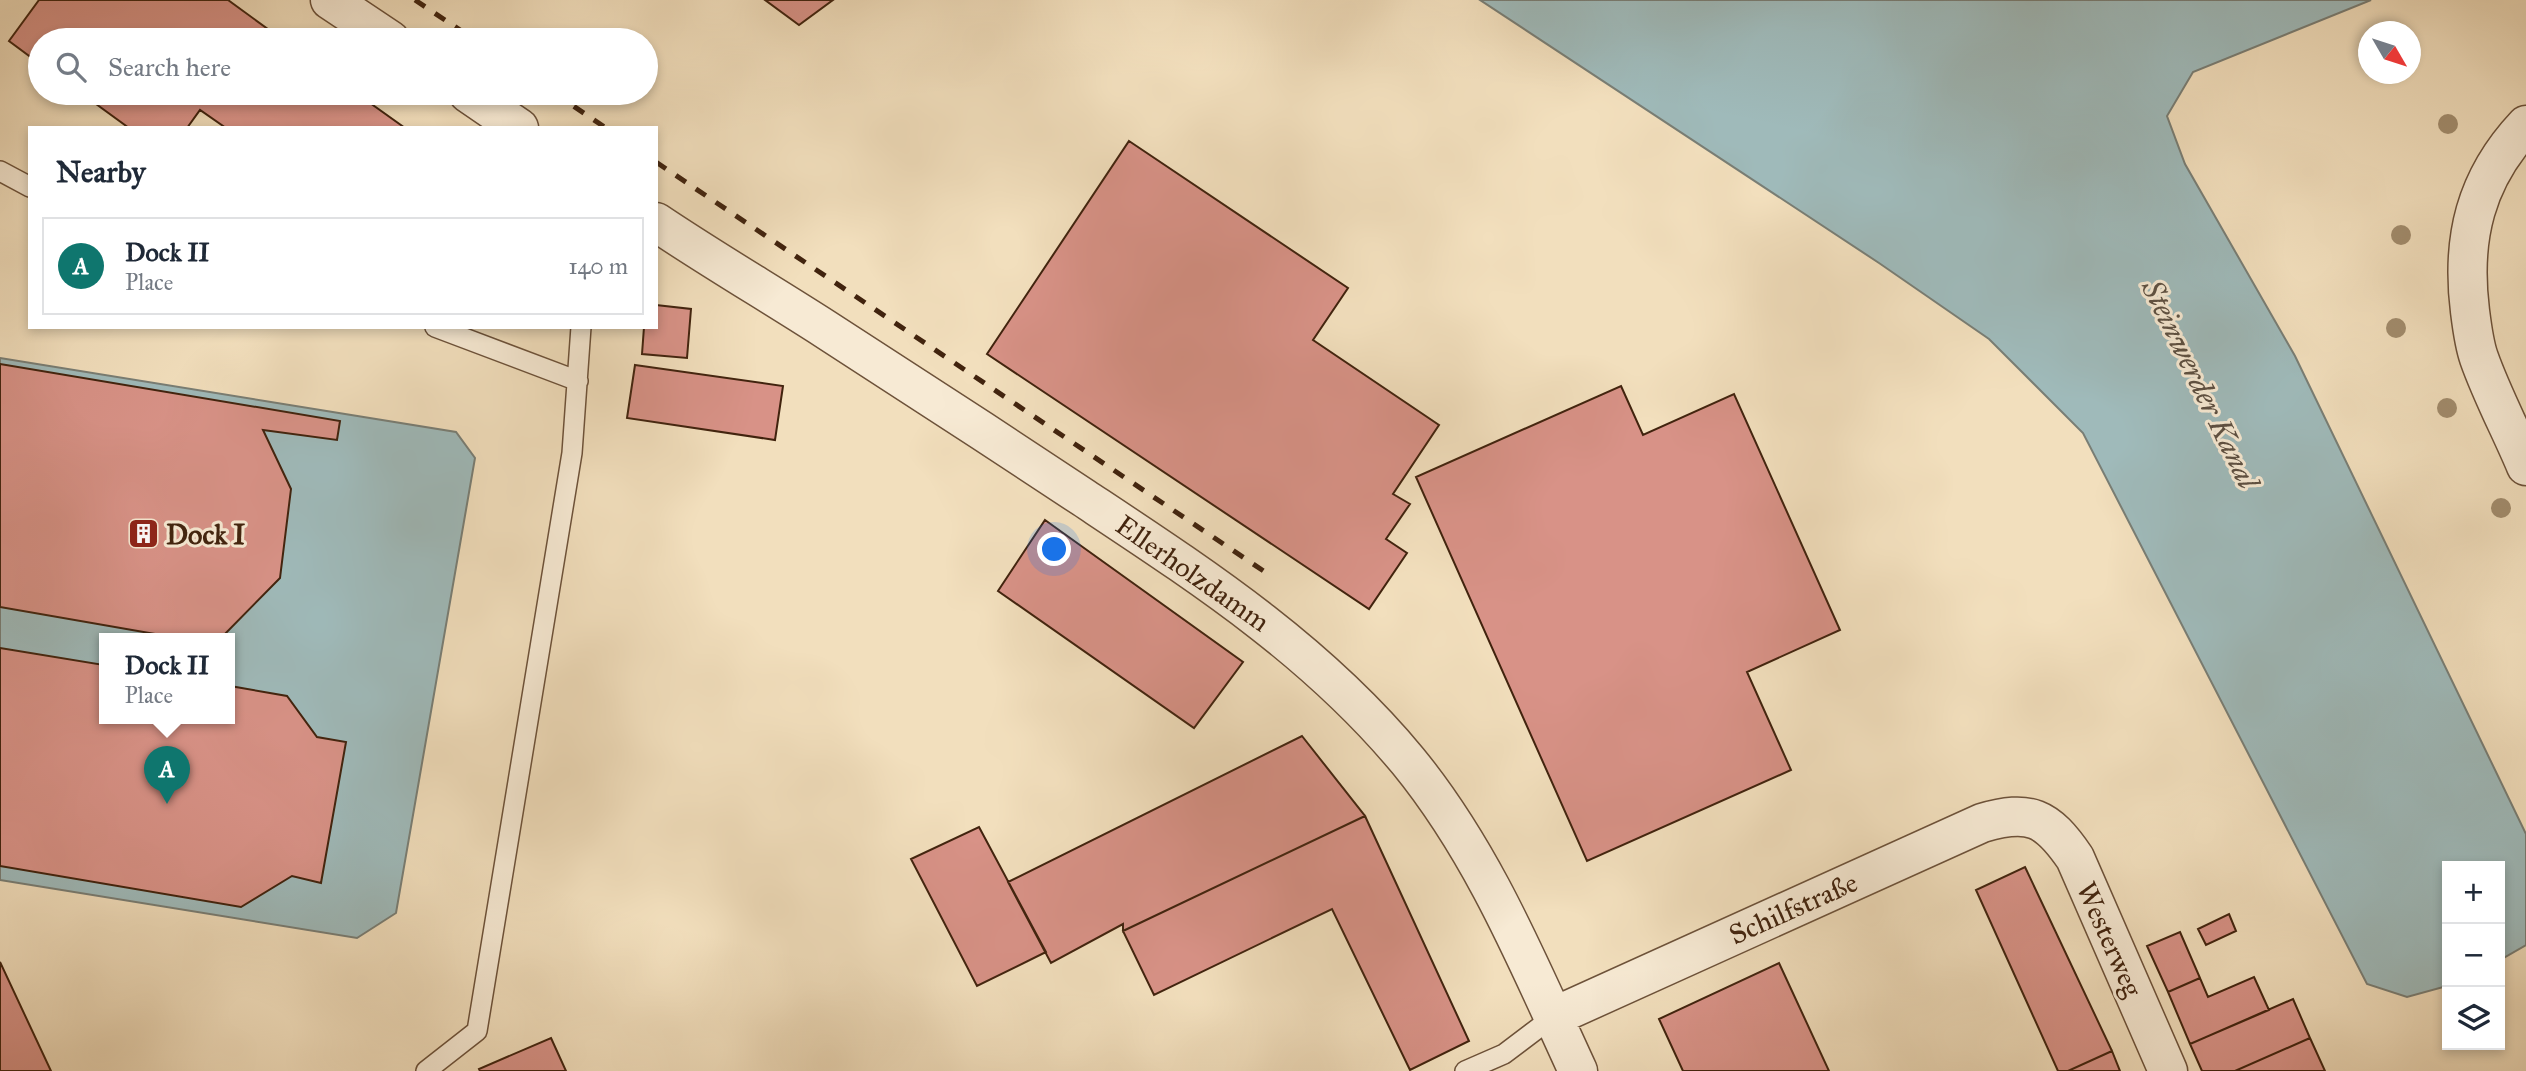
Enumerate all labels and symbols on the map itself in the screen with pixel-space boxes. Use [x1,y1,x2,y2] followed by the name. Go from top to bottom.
[2358,21,2421,84] north arrow
[2133,273,2267,497] water label: Steinwerder Kanal
[1109,507,1277,639] street label: Ellerholzdamm
[126,517,160,551] building icon: Dock I
[166,517,245,552] place label: Dock I
[1037,532,1071,566] your location
[144,746,190,804] pin: A
[1724,865,1863,952] street label: Schilfstraße
[2069,876,2151,1003] street label: Westerweg

